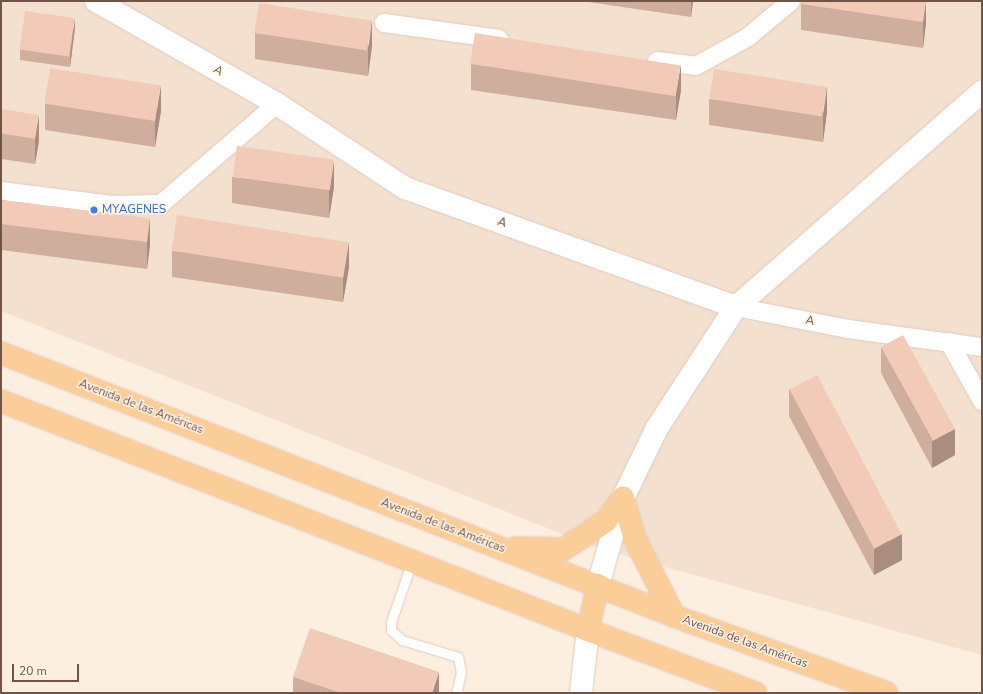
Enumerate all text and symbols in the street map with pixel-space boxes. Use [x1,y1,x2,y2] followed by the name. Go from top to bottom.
[211,63,225,79] street label: A
[102,203,166,217] place label: MYAGENES
[89,205,99,215] marker: MYAGENES
[495,215,509,231] street label: A
[804,313,816,329] street label: A
[77,377,205,437] street label: Avenida de las Américas
[379,496,507,556] street label: Avenida de las Américas
[680,613,810,671] street label: Avenida de las Américas
[14,656,81,682] scale bar
[19,663,47,679] text: 20 m

